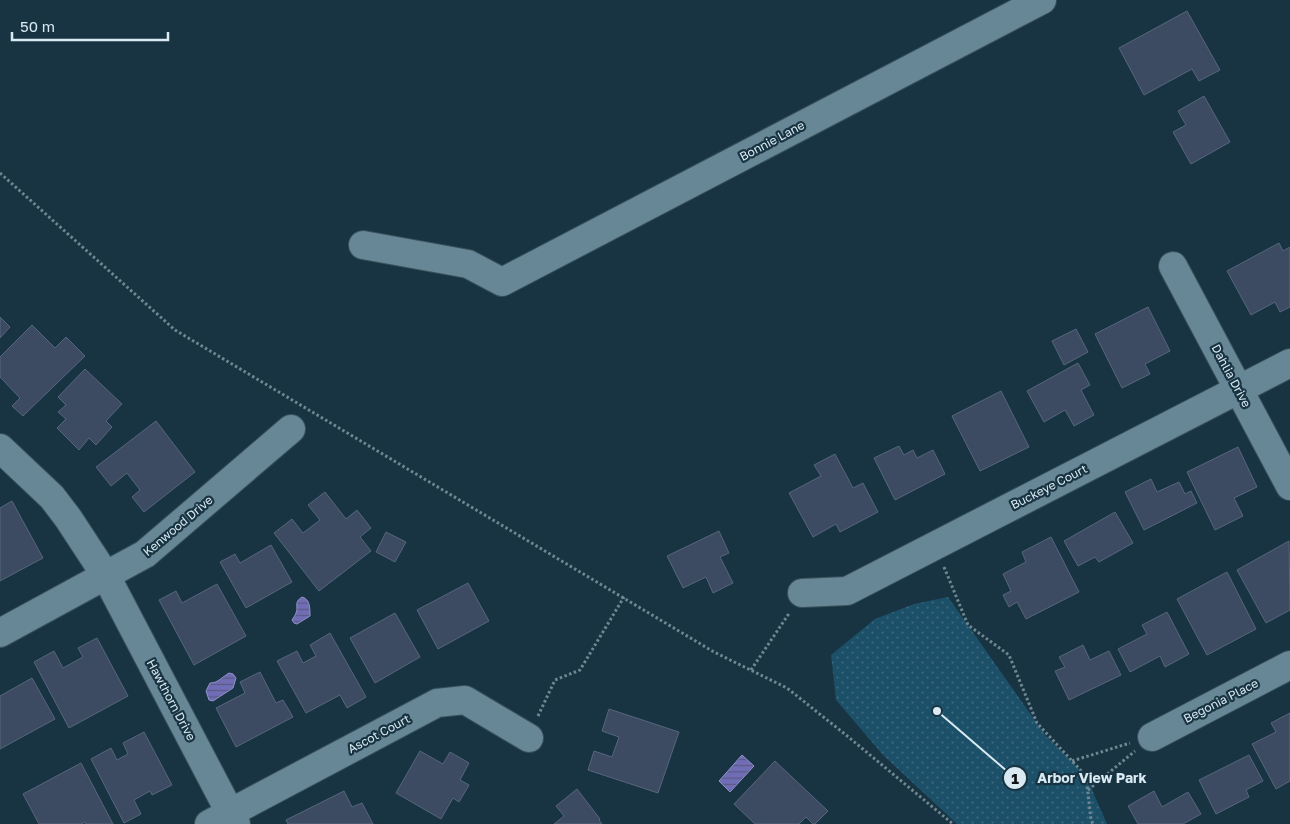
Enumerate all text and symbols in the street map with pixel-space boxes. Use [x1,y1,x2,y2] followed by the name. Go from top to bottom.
[12,10,169,42] scale bar
[20,17,55,35] text: 50 m
[737,117,807,164] street label: Bonnie Lane
[1209,342,1254,410] street label: Dahlia Drive
[1008,461,1090,512] street label: Buckeye Court
[140,492,216,559] street label: Kenwood Drive
[144,657,199,743] street label: Hawthorn Drive
[1181,675,1261,726] street label: Begonia Place
[345,711,413,756] street label: Ascot Court
[1003,764,1157,793] callout: Arbor View Park
[1011,769,1019,787] text: 1
[1037,769,1147,786] text: Arbor View Park

